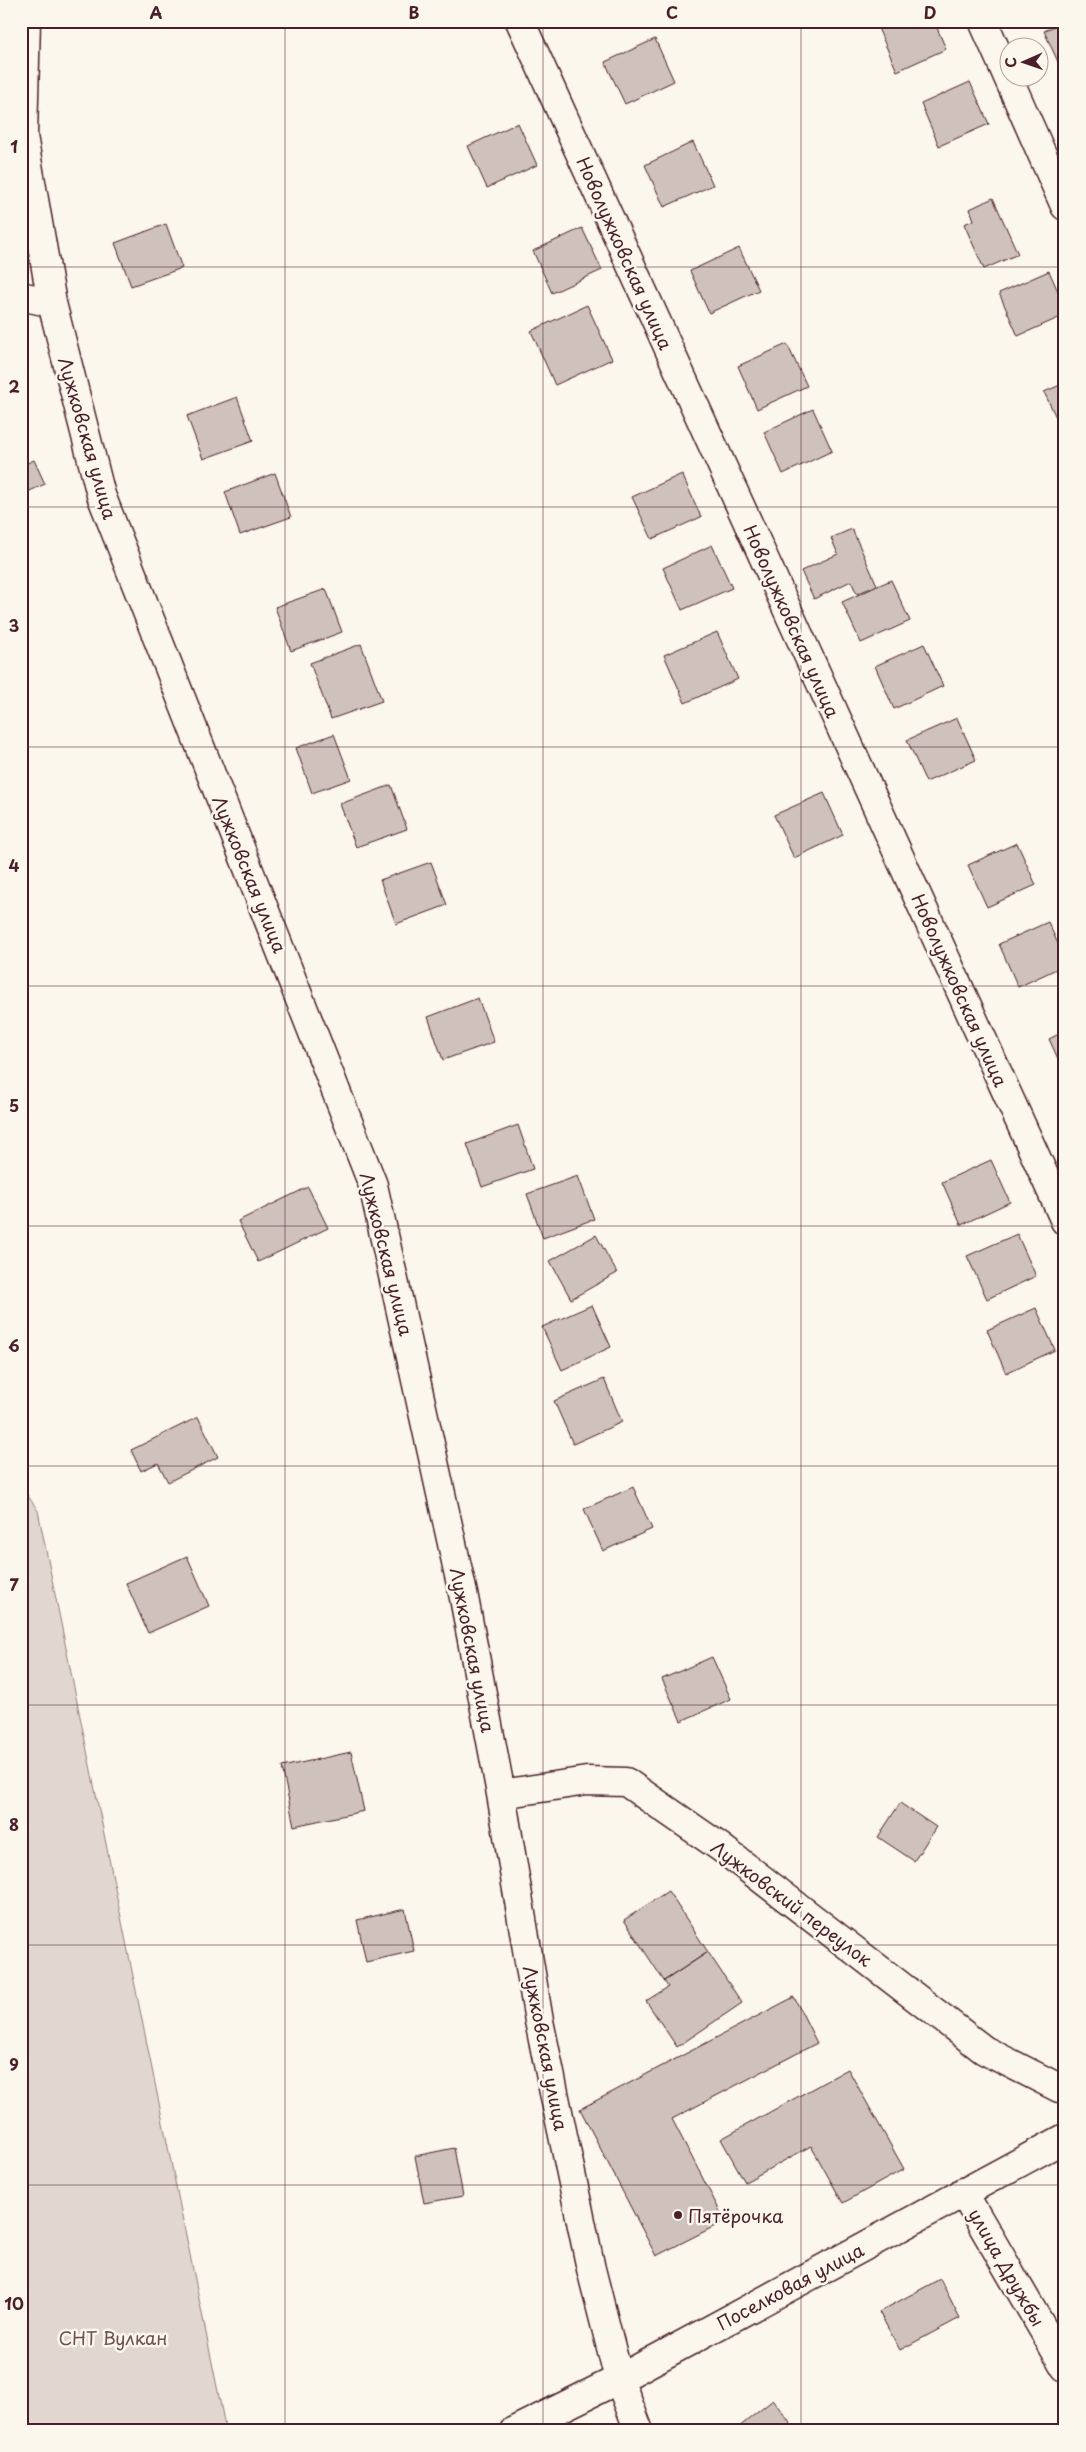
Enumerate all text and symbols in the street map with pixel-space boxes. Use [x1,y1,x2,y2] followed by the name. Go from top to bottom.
[150,0,163,24] text: A
[409,0,420,24] text: B
[666,0,678,24] text: C
[924,0,936,24] text: D
[998,38,1048,88] north arrow
[1000,57,1021,68] text: С
[10,134,18,158] text: 1
[570,152,680,354] street label: Новолужковская улица
[52,354,124,523] street label: Лужковская улица
[8,374,20,398] text: 2
[737,520,847,722] street label: Новолужковская улица
[9,613,19,637] text: 3
[206,791,294,957] street label: Лужковская улица
[9,853,20,877] text: 4
[905,889,1015,1091] street label: Новолужковская улица
[9,1093,19,1117] text: 5
[354,1169,421,1339] street label: Лужковская улица
[8,1333,20,1357] text: 6
[444,1565,502,1735] street label: Лужковская улица
[9,1572,19,1596] text: 7
[9,1812,19,1836] text: 8
[706,1833,878,1973] street label: Лужковский переулок
[517,1963,575,2133] street label: Лужковская улица
[9,2052,19,2076] text: 9
[688,2202,784,2229] place label: Пятёрочка
[962,2203,1052,2331] street label: улица Дружбы
[672,2209,684,2221] marker: Пятёрочка
[712,2235,869,2336] street label: Поселковая улица
[4,2291,24,2315] text: 10
[59,2324,167,2351] park label: СНТ Вулкан

